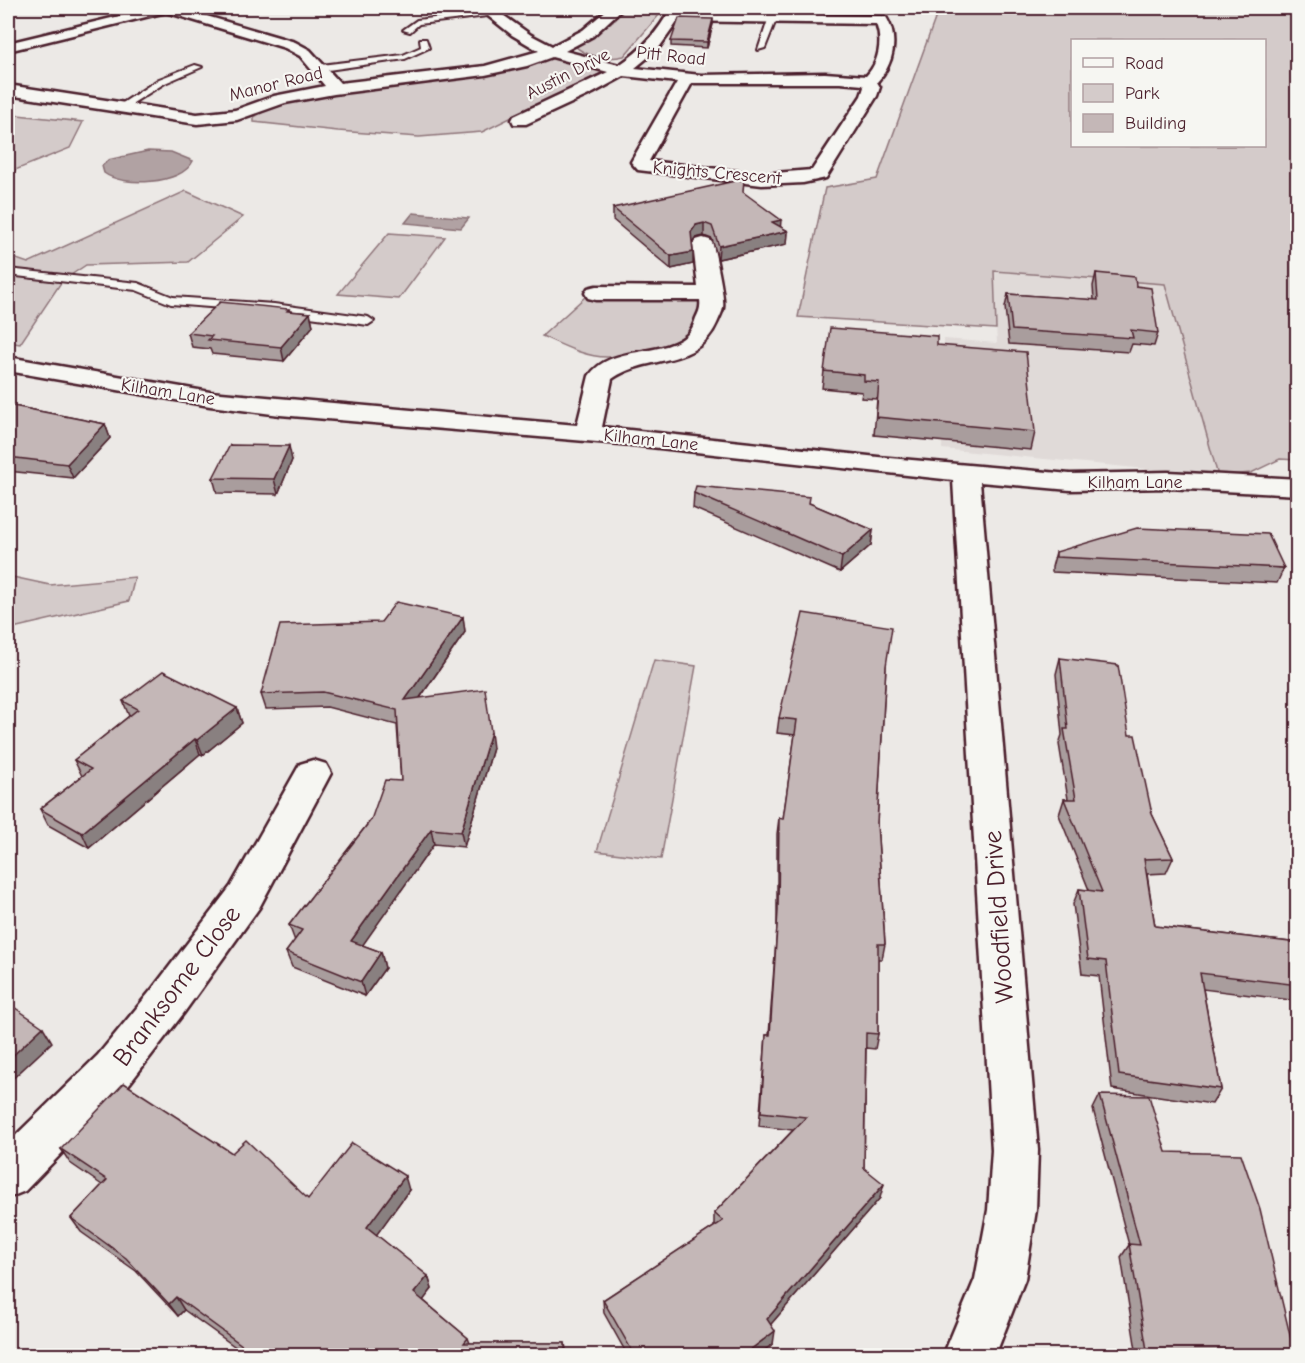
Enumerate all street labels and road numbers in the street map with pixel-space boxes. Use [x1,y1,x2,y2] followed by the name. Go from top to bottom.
[635,42,707,70] street label: Pitt Road
[523,44,613,104] street label: Austin Drive
[227,62,325,106] street label: Manor Road
[652,157,783,189] street label: Knights Crescent
[119,374,217,410] street label: Kilham Lane
[603,425,699,455] street label: Kilham Lane
[1088,472,1182,493] street label: Kilham Lane
[978,830,1020,1004] street label: Woodfield Drive
[107,900,247,1072] street label: Branksome Close

